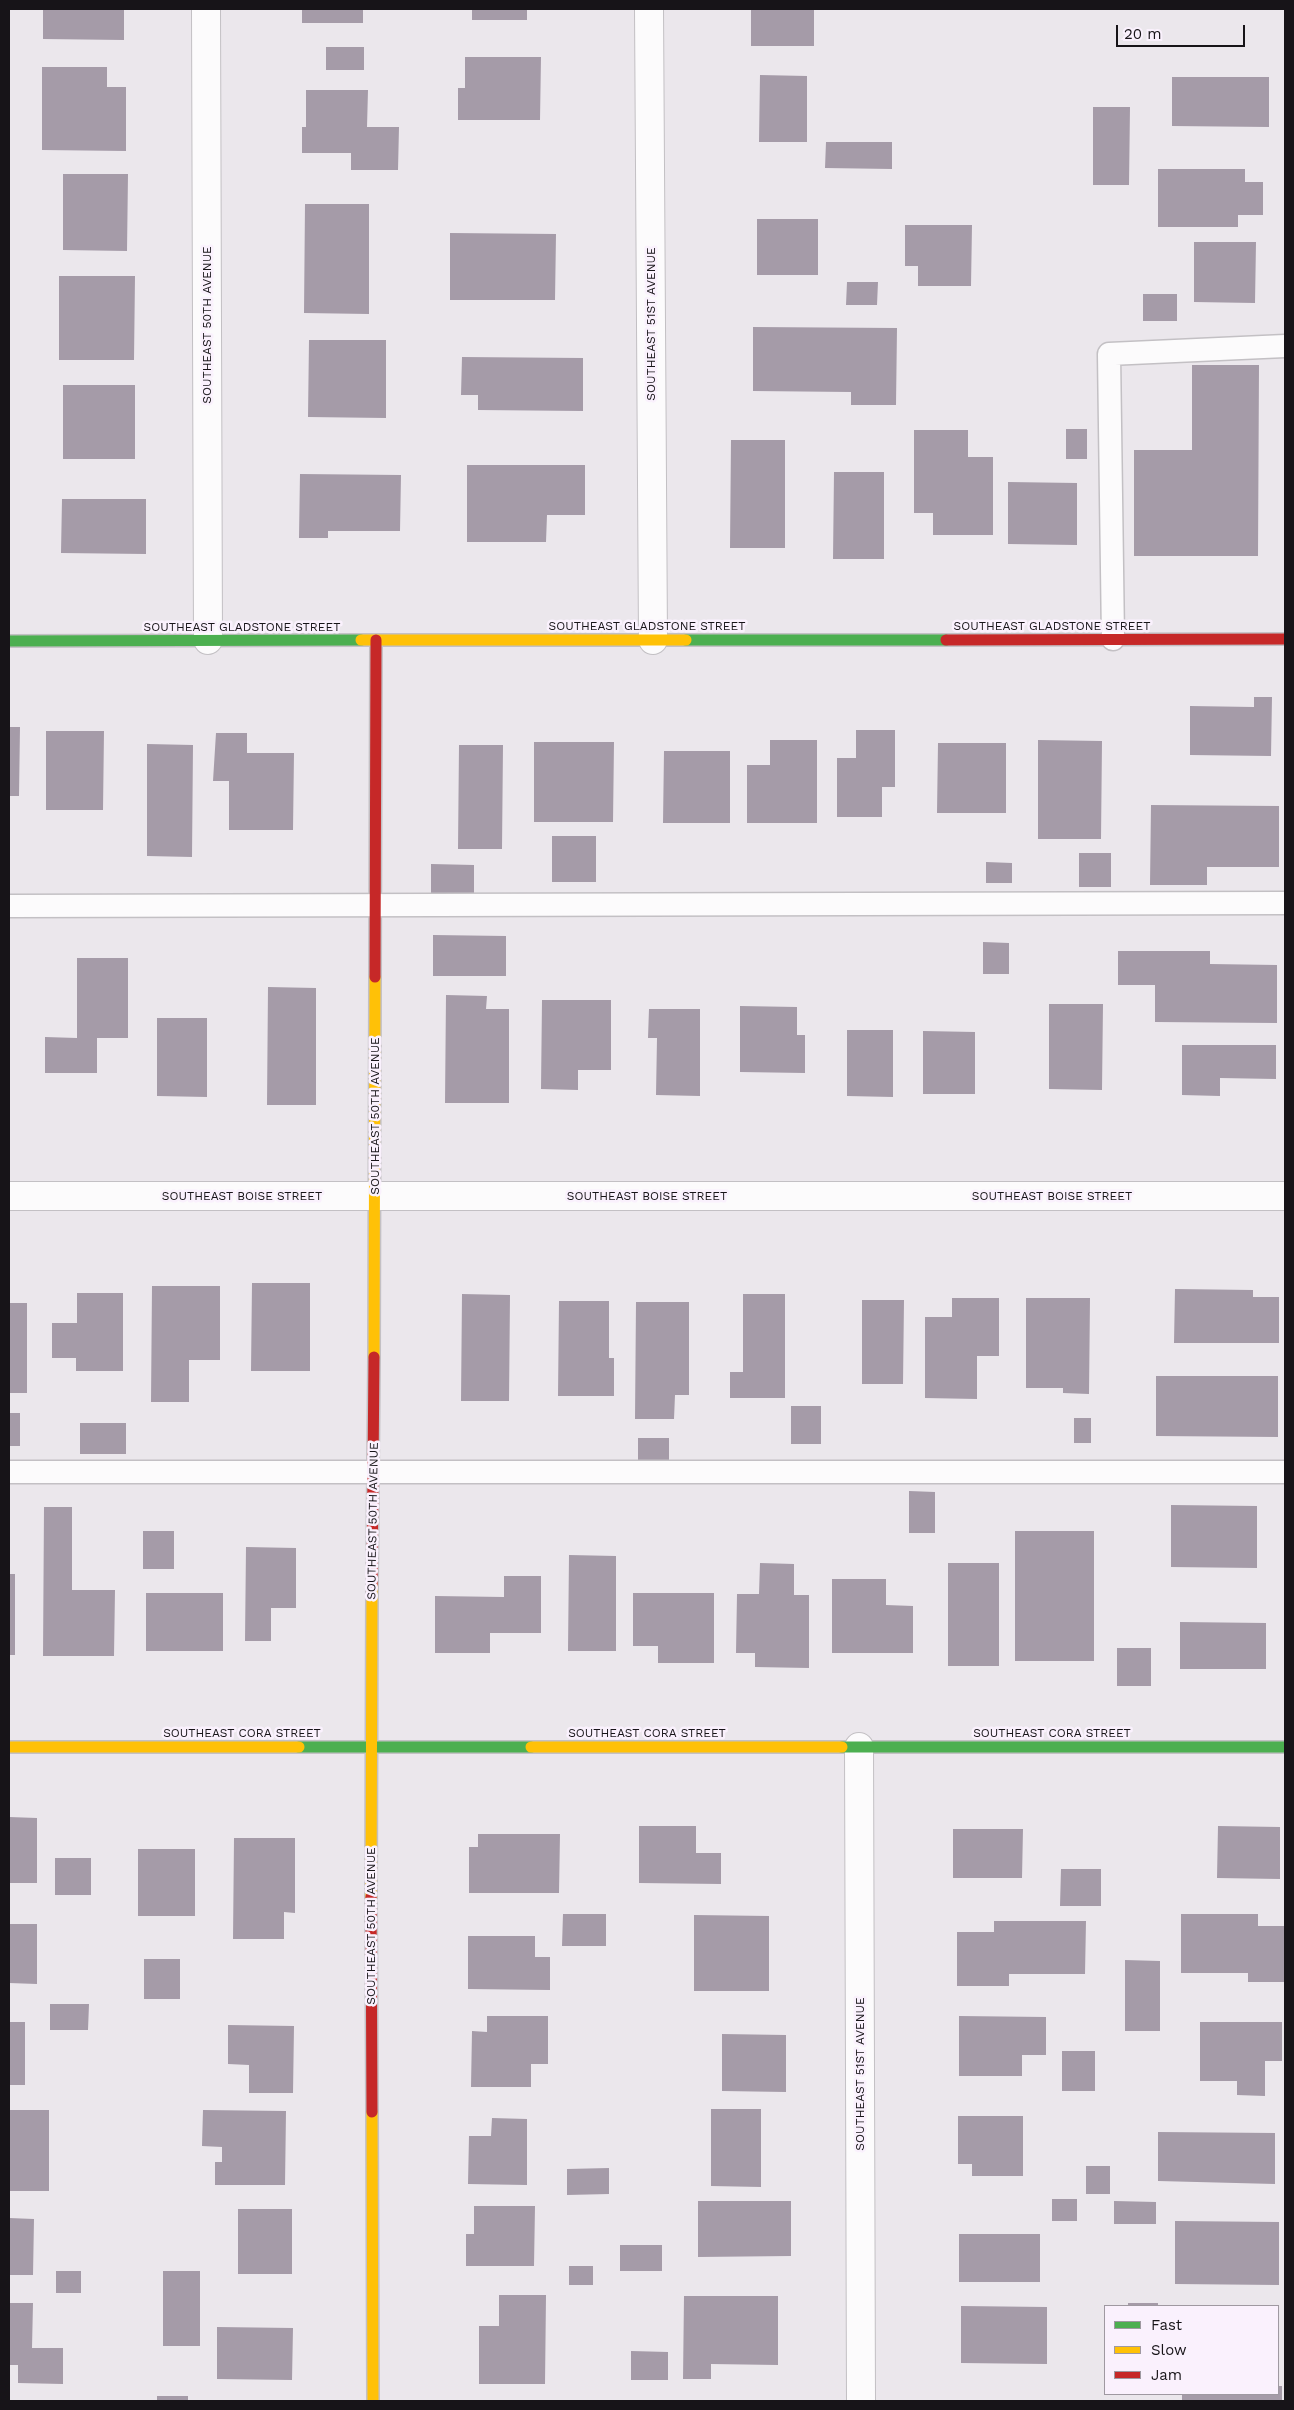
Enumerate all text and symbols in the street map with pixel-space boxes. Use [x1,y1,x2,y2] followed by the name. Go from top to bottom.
[1119,15,1248,47] scale bar
[1124,25,1162,43] text: 20 m
[200,246,214,404] street label: SOUTHEAST 50TH AVENUE
[644,247,658,401] street label: SOUTHEAST 51ST AVENUE
[549,619,745,633] street label: SOUTHEAST GLADSTONE STREET
[954,619,1150,633] street label: SOUTHEAST GLADSTONE STREET
[144,620,340,634] street label: SOUTHEAST GLADSTONE STREET
[368,1037,382,1195] street label: SOUTHEAST 50TH AVENUE
[162,1189,322,1203] street label: SOUTHEAST BOISE STREET
[567,1189,727,1203] street label: SOUTHEAST BOISE STREET
[972,1189,1132,1203] street label: SOUTHEAST BOISE STREET
[364,1442,382,1600] street label: SOUTHEAST 50TH AVENUE
[163,1726,321,1740] street label: SOUTHEAST CORA STREET
[568,1726,726,1740] street label: SOUTHEAST CORA STREET
[973,1726,1131,1740] street label: SOUTHEAST CORA STREET
[364,1847,378,2005] street label: SOUTHEAST 50TH AVENUE
[853,1997,867,2151] street label: SOUTHEAST 51ST AVENUE
[1104,2305,1279,2395] legend
[1151,2316,1182,2334] text: Fast
[1151,2341,1187,2359] text: Slow
[1151,2366,1182,2384] text: Jam

